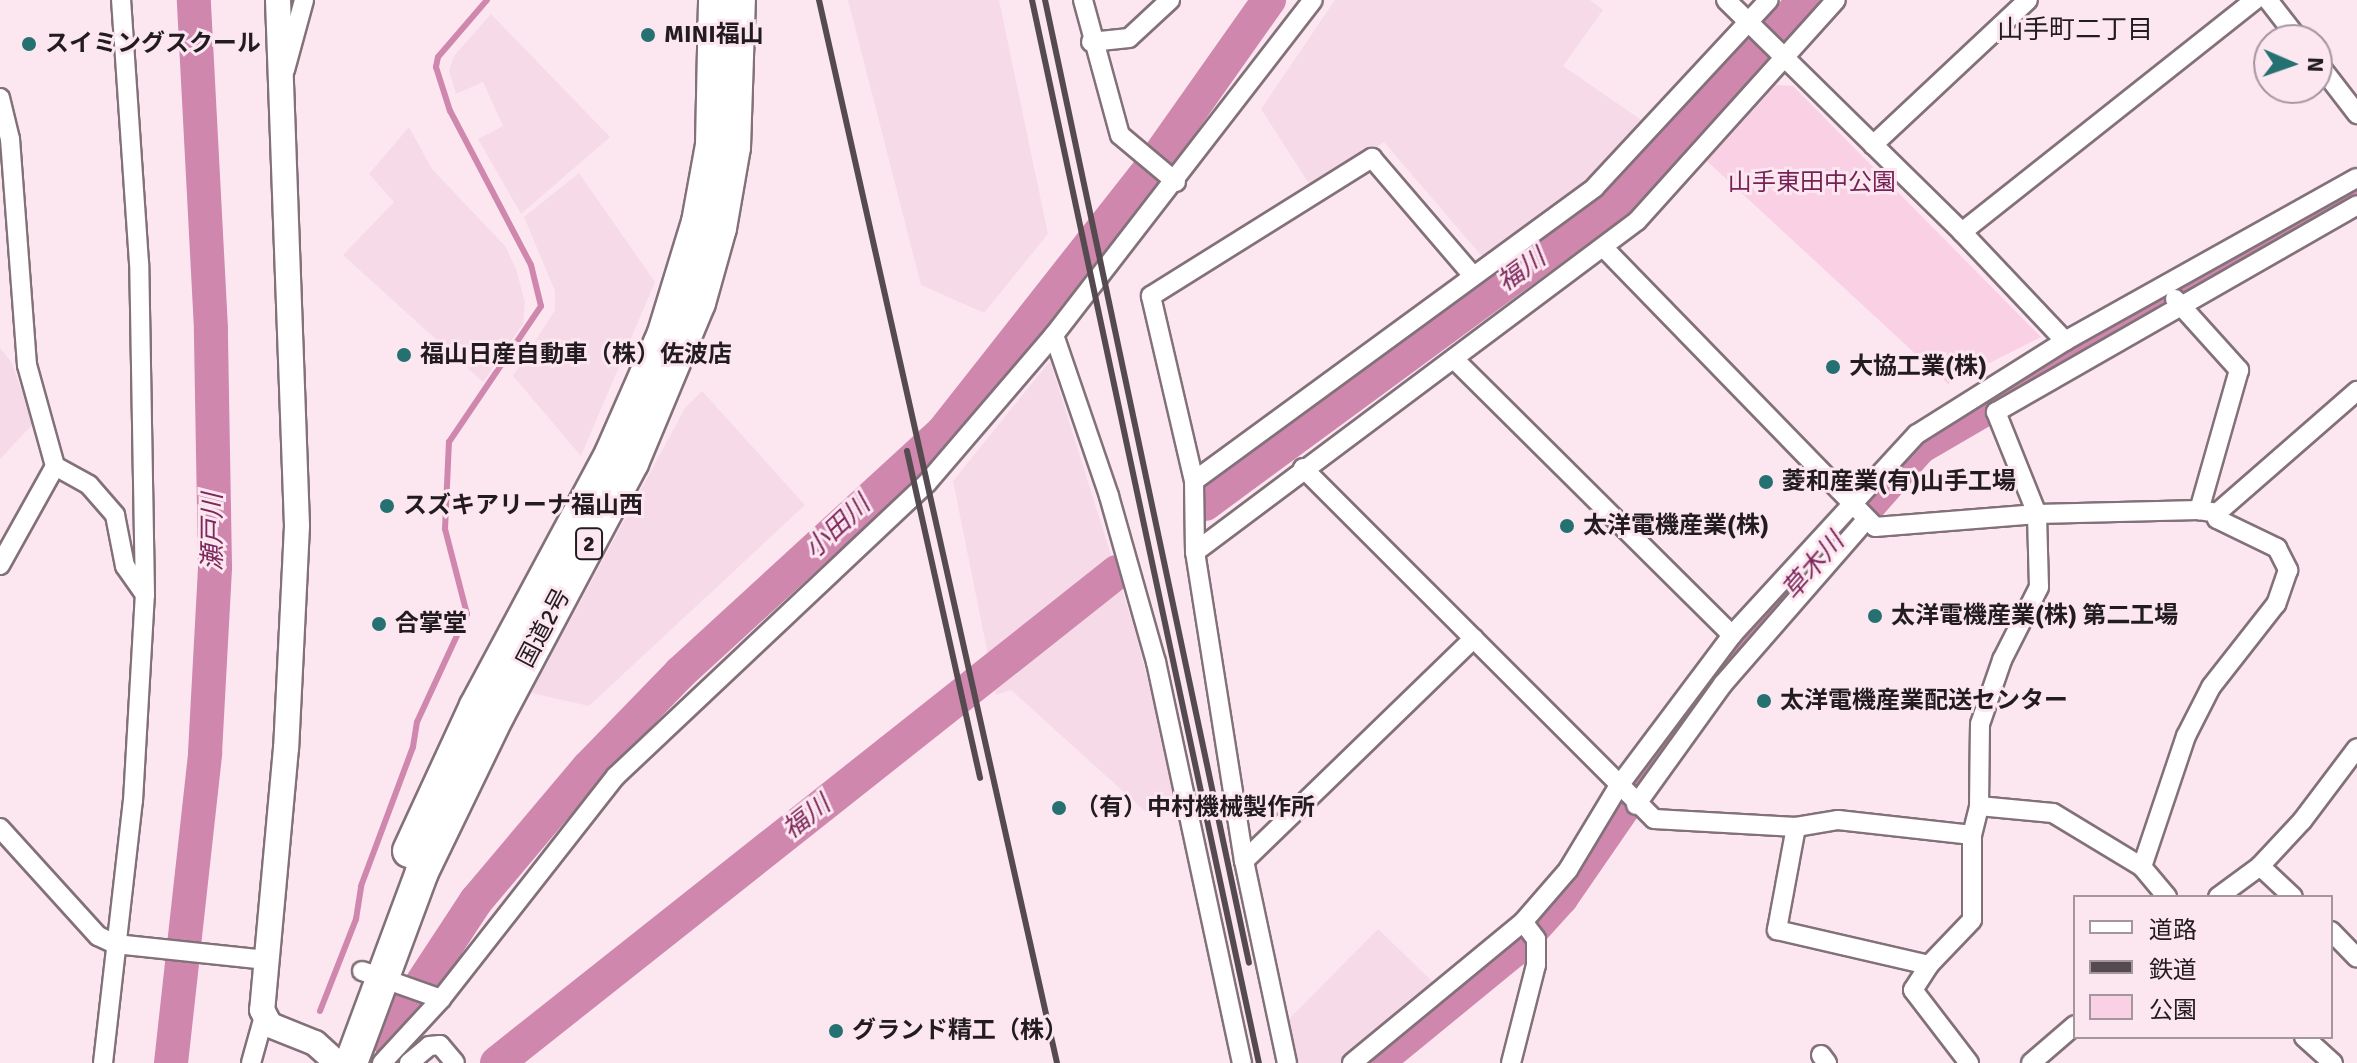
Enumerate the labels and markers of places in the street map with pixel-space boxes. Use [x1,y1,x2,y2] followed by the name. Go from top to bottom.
[664,21,764,49] place label: MINI福山
[639,26,657,44] marker: MINI福山
[45,30,261,58] place label: スイミングスクール
[20,35,38,53] marker: スイミングスクール
[420,341,732,369] place label: 福山日産自動車（株）佐波店
[395,346,413,364] marker: 福山日産自動車（株）佐波店
[1849,353,1987,381] place label: 大協工業(株)
[1824,358,1842,376] marker: 大協工業(株)
[1782,468,2016,496] place label: 菱和産業(有)山手工場
[1757,473,1775,491] marker: 菱和産業(有)山手工場
[403,492,643,520] place label: スズキアリーナ福山西
[378,497,396,515] marker: スズキアリーナ福山西
[1583,512,1769,540] place label: 太洋電機産業(株)
[1558,517,1576,535] marker: 太洋電機産業(株)
[1891,602,2178,630] place label: 太洋電機産業(株) 第二工場
[1866,607,1884,625] marker: 太洋電機産業(株) 第二工場
[395,610,467,638] place label: 合掌堂
[370,615,388,633] marker: 合掌堂
[1780,687,2068,715] place label: 太洋電機産業配送センター
[1755,692,1773,710] marker: 太洋電機産業配送センター
[1075,794,1315,822] place label: （有）中村機械製作所
[1050,799,1068,817] marker: （有）中村機械製作所
[852,1017,1068,1045] place label: グランド精工（株）
[827,1022,845,1040] marker: グランド精工（株）

